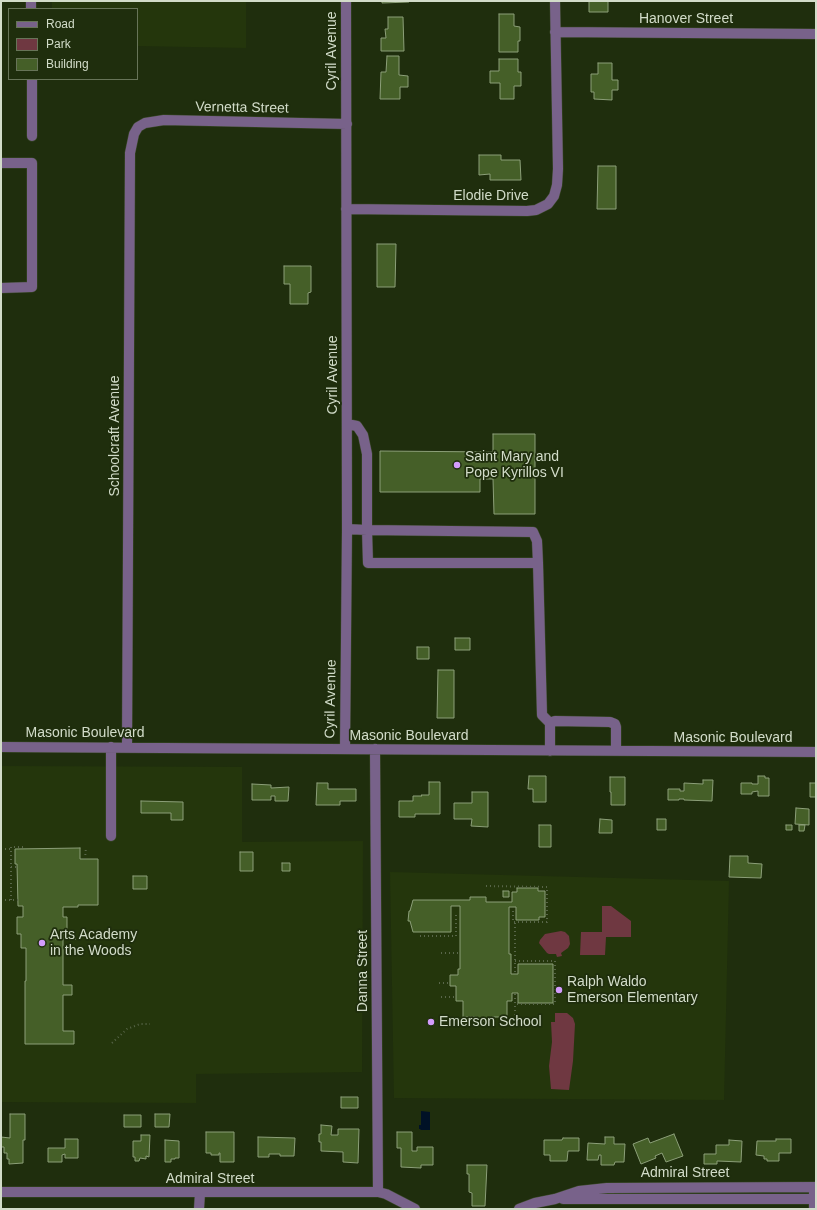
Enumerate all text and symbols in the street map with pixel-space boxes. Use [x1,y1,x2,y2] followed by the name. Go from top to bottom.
[8,8,138,80] legend
[324,11,340,91] street label: Cyril Avenue
[639,11,733,27] street label: Hanover Street
[46,17,75,31] text: Road
[46,37,71,51] text: Park
[46,57,89,71] text: Building
[195,99,289,117] street label: Vernetta Street
[453,188,529,204] street label: Elodie Drive
[325,335,341,415] street label: Cyril Avenue
[107,375,123,497] street label: Schoolcraft Avenue
[465,449,564,482] place label: Saint Mary and Pope Kyrillos VI
[452,460,462,470] marker: Saint Mary and Pope Kyrillos VI
[322,659,340,739] street label: Cyril Avenue
[25,725,145,741] street label: Masonic Boulevard
[349,728,469,744] street label: Masonic Boulevard
[673,730,793,746] street label: Masonic Boulevard
[50,927,137,960] place label: Arts Academy in the Woods
[355,930,371,1012] street label: Danna Street
[37,938,47,948] marker: Arts Academy in the Woods
[567,974,698,1006] place label: Ralph Waldo Emerson Elementary
[554,985,564,995] marker: Ralph Waldo Emerson Elementary
[439,1014,542,1030] place label: Emerson School
[426,1017,436,1027] marker: Emerson School
[641,1165,729,1181] street label: Admiral Street
[166,1171,254,1187] street label: Admiral Street

